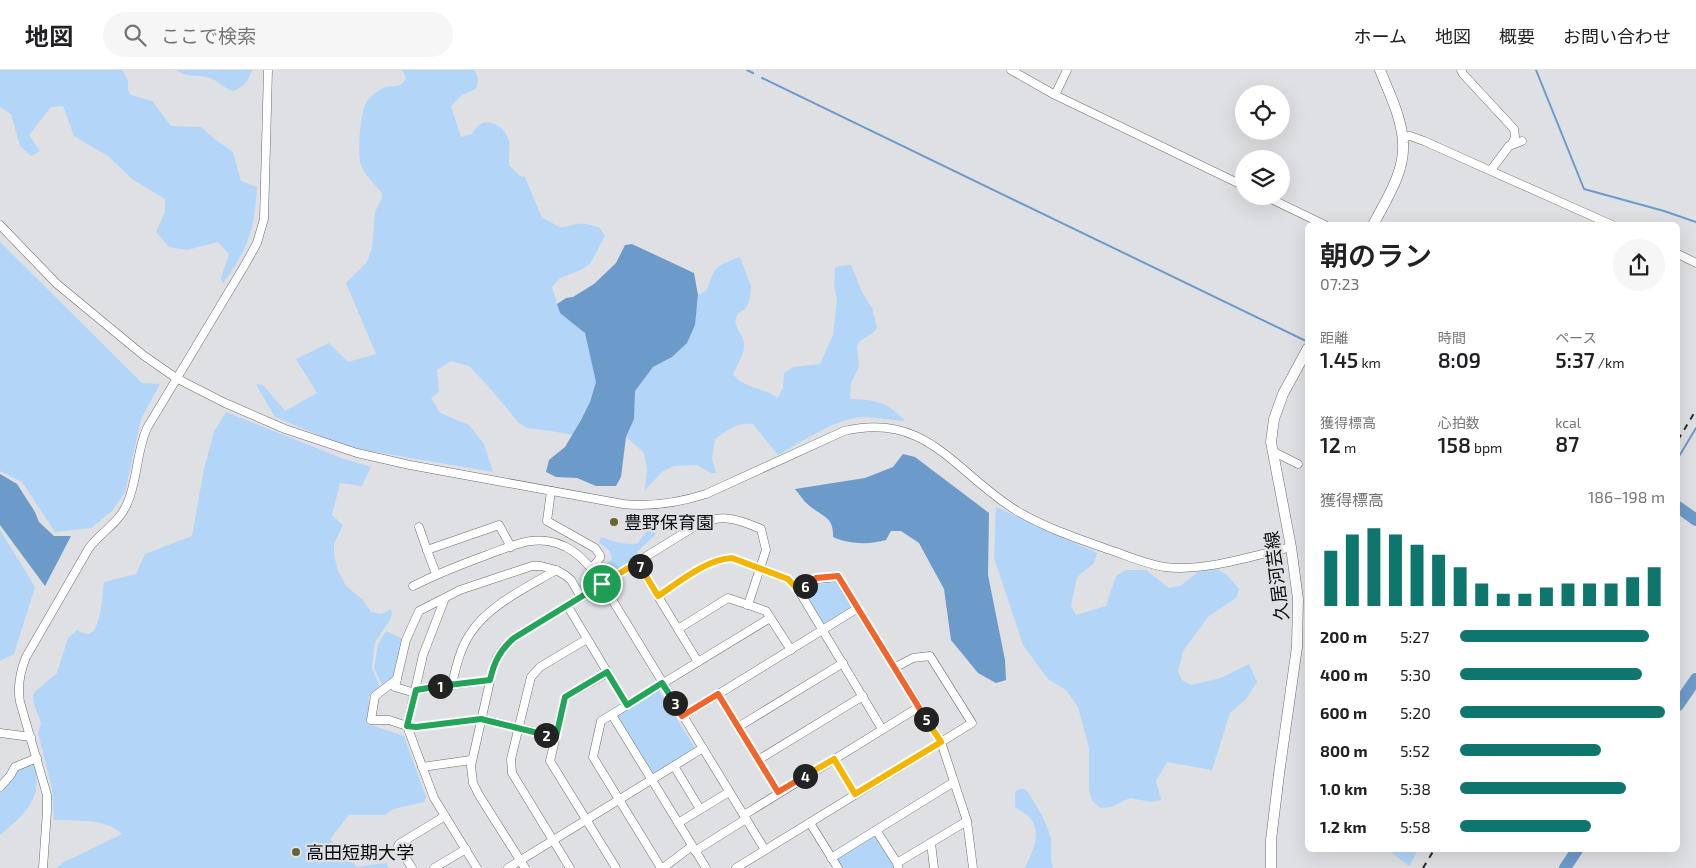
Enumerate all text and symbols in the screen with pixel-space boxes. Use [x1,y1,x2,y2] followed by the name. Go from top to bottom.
[103,12,453,57] search box
[25,21,73,50] text: 地図
[121,21,149,49] icon: search
[161,24,256,47] text: ここで検索
[1354,25,1407,47] text: ホーム
[1435,25,1471,47] text: 地図
[1499,25,1535,47] text: 概要
[1563,25,1671,47] text: お問い合わせ
[1235,85,1290,205] map controls
[1235,85,1290,140] button: locate
[1235,150,1290,205] button: layers
[1320,238,1432,272] text: 朝のラン
[1613,239,1665,291] button: share
[1320,274,1360,293] text: 07:23
[1320,329,1348,346] text: 距離
[1438,329,1466,346] text: 時間
[1555,329,1597,346] text: ペース
[1320,347,1358,372] text: 1.45
[1438,347,1481,372] text: 8:09
[1555,347,1595,372] text: 5:37
[1358,354,1381,371] text: km
[1595,354,1624,371] text: /km
[1320,414,1376,431] text: 獲得標高
[1438,414,1480,431] text: 心拍数
[1555,414,1581,431] text: kcal
[1555,431,1579,456] text: 87
[1320,432,1341,457] text: 12
[1438,432,1471,457] text: 158
[1341,439,1356,456] text: m
[1471,439,1502,456] text: bpm
[1588,487,1665,506] text: 186–198 m
[1320,490,1384,509] text: 獲得標高
[624,511,714,533] place label: 豊野保育園
[608,516,620,528] marker: 豊野保育園
[1260,530,1292,622] street label: 久居河芸線
[628,554,652,578] pin: 7
[637,558,644,575] text: 7
[581,563,623,605] pin
[588,570,616,598] icon: arrive
[792,574,818,598] pin: 6
[801,578,810,595] text: 6
[1320,627,1367,646] text: 200 m
[1400,627,1430,646] text: 5:27
[1320,665,1368,684] text: 400 m
[1400,665,1431,684] text: 5:30
[428,674,452,698] pin: 1
[437,678,444,695] text: 1
[662,690,688,716] pin: 3
[672,695,679,712] text: 3
[1320,703,1367,722] text: 600 m
[1400,703,1431,722] text: 5:20
[914,706,938,732] pin: 5
[923,711,930,728] text: 5
[534,722,558,748] pin: 2
[542,727,551,744] text: 2
[1320,741,1368,760] text: 800 m
[1400,741,1430,760] text: 5:52
[792,764,818,788] pin: 4
[801,768,810,785] text: 4
[1320,779,1367,798] text: 1.0 km
[1400,779,1431,798] text: 5:38
[1320,817,1367,836] text: 1.2 km
[1400,817,1431,836] text: 5:58
[306,841,414,863] place label: 高田短期大学
[290,846,302,858] marker: 高田短期大学

